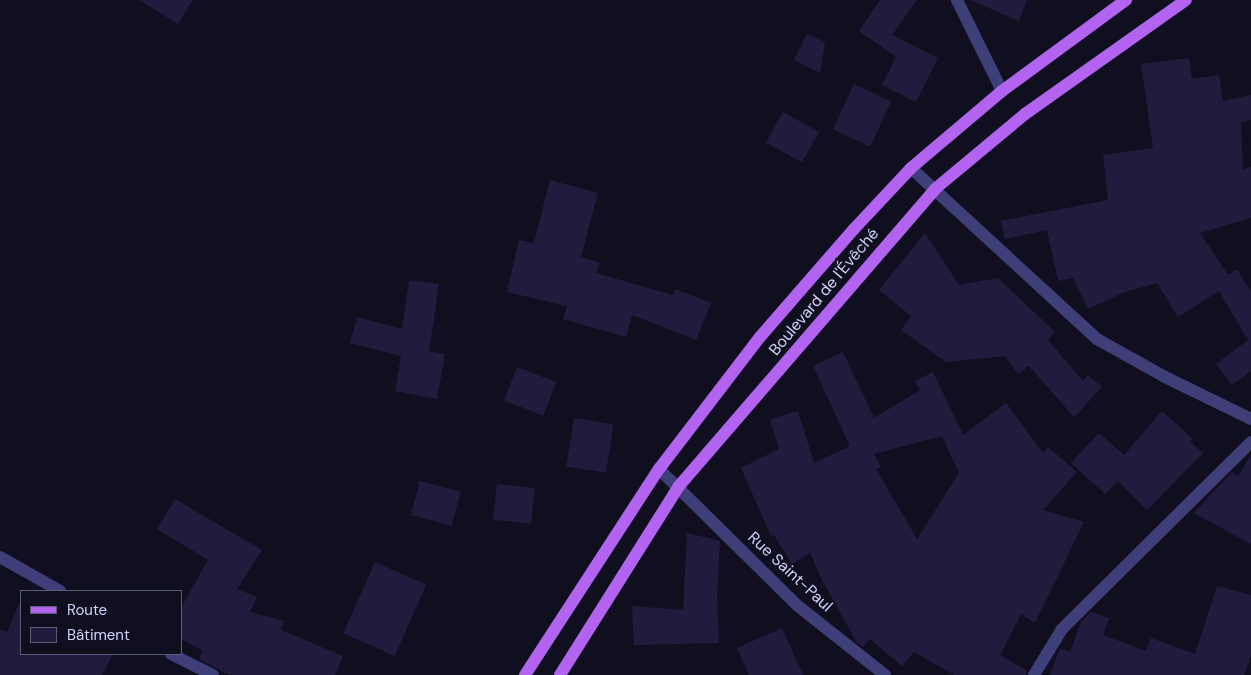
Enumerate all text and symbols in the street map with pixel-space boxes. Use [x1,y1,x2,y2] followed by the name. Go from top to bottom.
[765,224,883,360] street label: Boulevard de l'Évêché
[744,528,836,616] street label: Rue Saint-Paul
[20,590,182,655] legend
[67,600,107,620] text: Route
[67,625,130,645] text: Bâtiment

